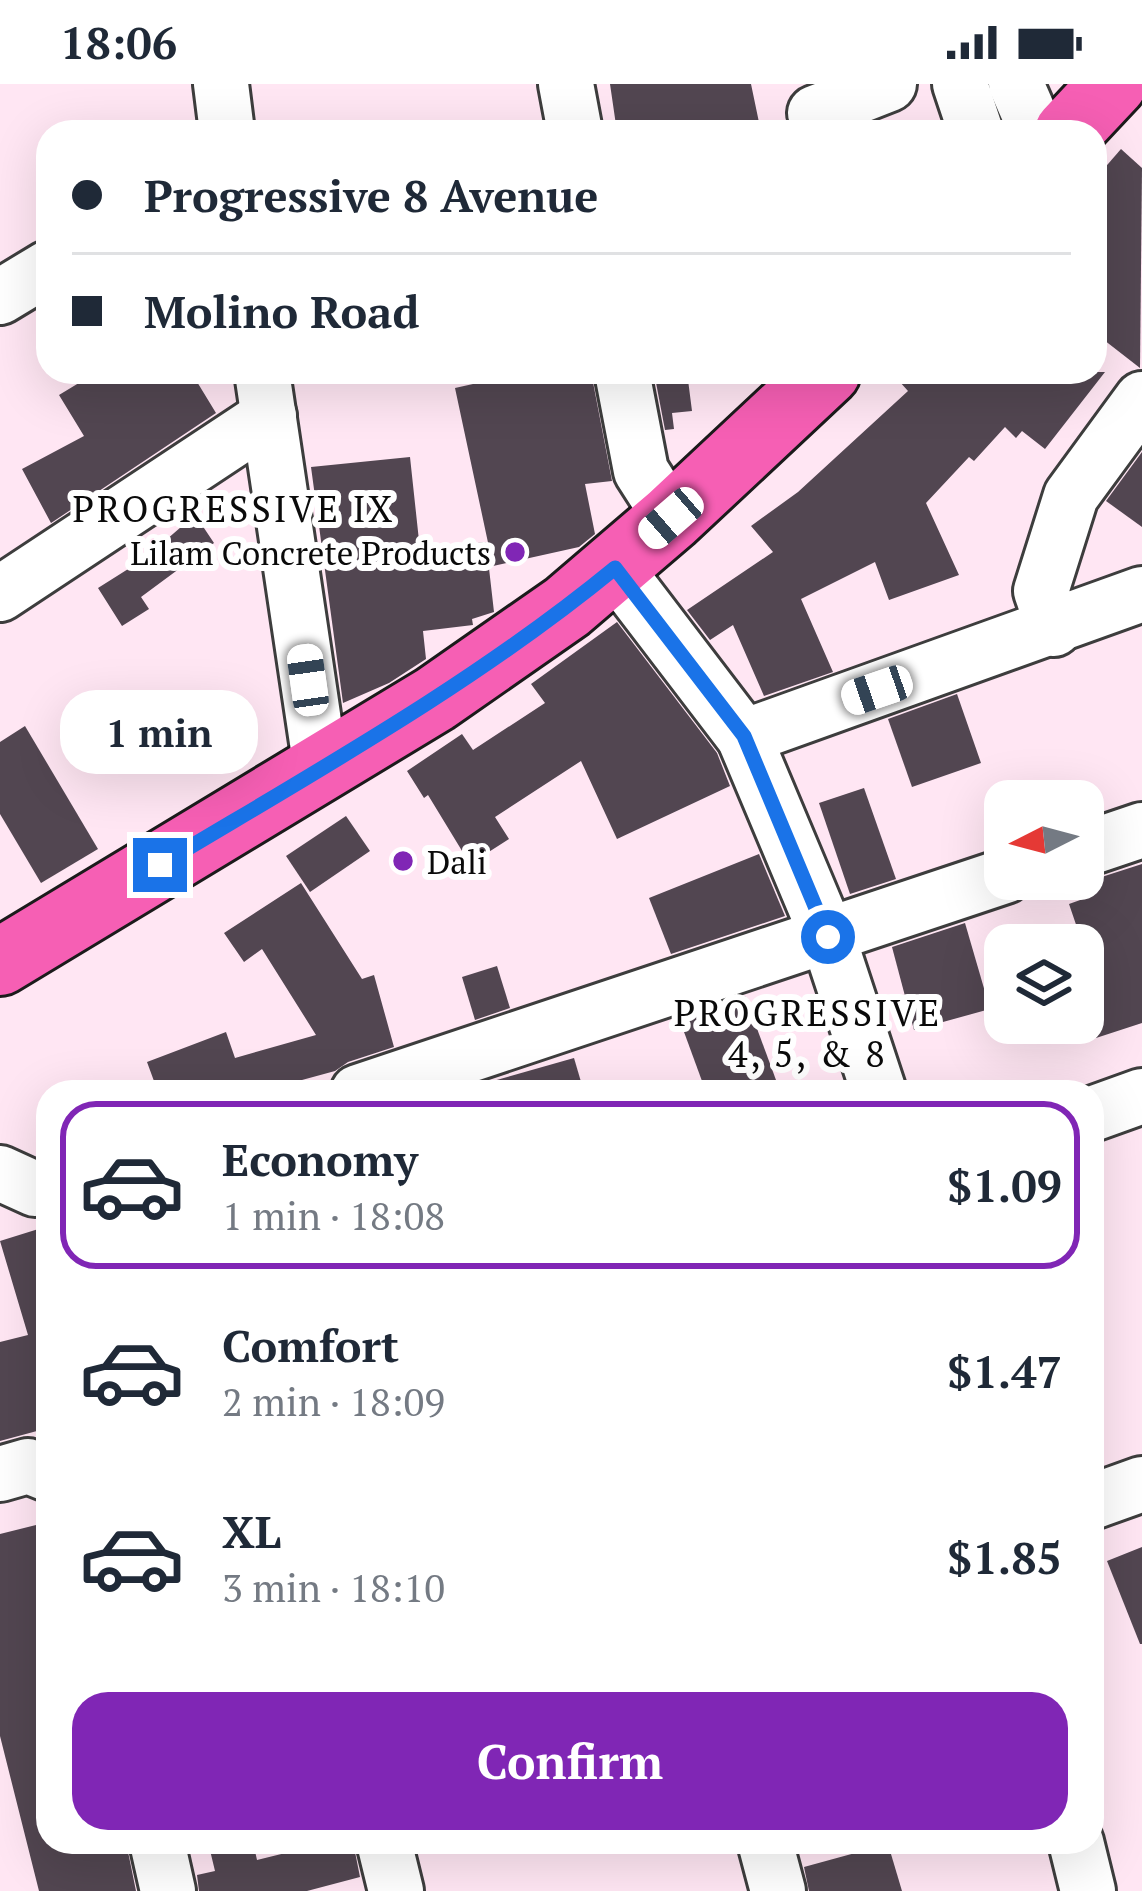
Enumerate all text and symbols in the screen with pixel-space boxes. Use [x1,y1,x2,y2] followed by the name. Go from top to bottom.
[60,12,177,72] text: 18:06
[144,165,599,225] text: Progressive 8 Avenue
[144,281,419,341] text: Molino Road
[632,481,710,555] car
[73,485,395,532] district label: PROGRESSIVE IX
[130,531,491,574] place label: Lilam Concrete Products
[502,539,528,565] marker: Lilam Concrete Products
[285,642,331,718] car
[837,661,917,719] car
[61,691,259,775] callout: 1 min
[106,706,212,758] text: 1 min
[984,780,1104,900] north arrow
[984,780,1104,1044] map controls
[133,838,187,892] route end
[427,840,487,883] place label: Dali
[390,848,416,874] marker: Dali
[801,910,855,964] route start
[984,924,1104,1044] button: layers
[674,989,942,1077] district label: PROGRESSIVE 4, 5, & 8
[222,1129,418,1189] text: Economy
[78,1131,186,1239] icon: car
[947,1155,1062,1215] text: $1.09
[222,1189,445,1241] text: 1 min · 18:08
[222,1315,399,1375] text: Comfort
[78,1317,186,1425] icon: car
[947,1341,1062,1401] text: $1.47
[222,1375,445,1427] text: 2 min · 18:09
[222,1501,281,1561] text: XL
[78,1503,186,1611] icon: car
[947,1527,1062,1587] text: $1.85
[222,1561,445,1613] text: 3 min · 18:10
[72,1692,1068,1830] button: Confirm

